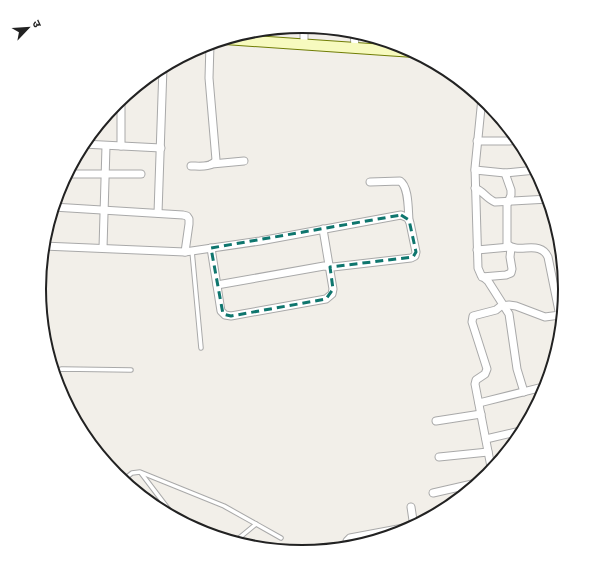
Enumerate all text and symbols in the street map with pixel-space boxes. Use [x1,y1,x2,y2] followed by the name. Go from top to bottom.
[8,8,48,48] north arrow
[29,18,45,30] text: उ

